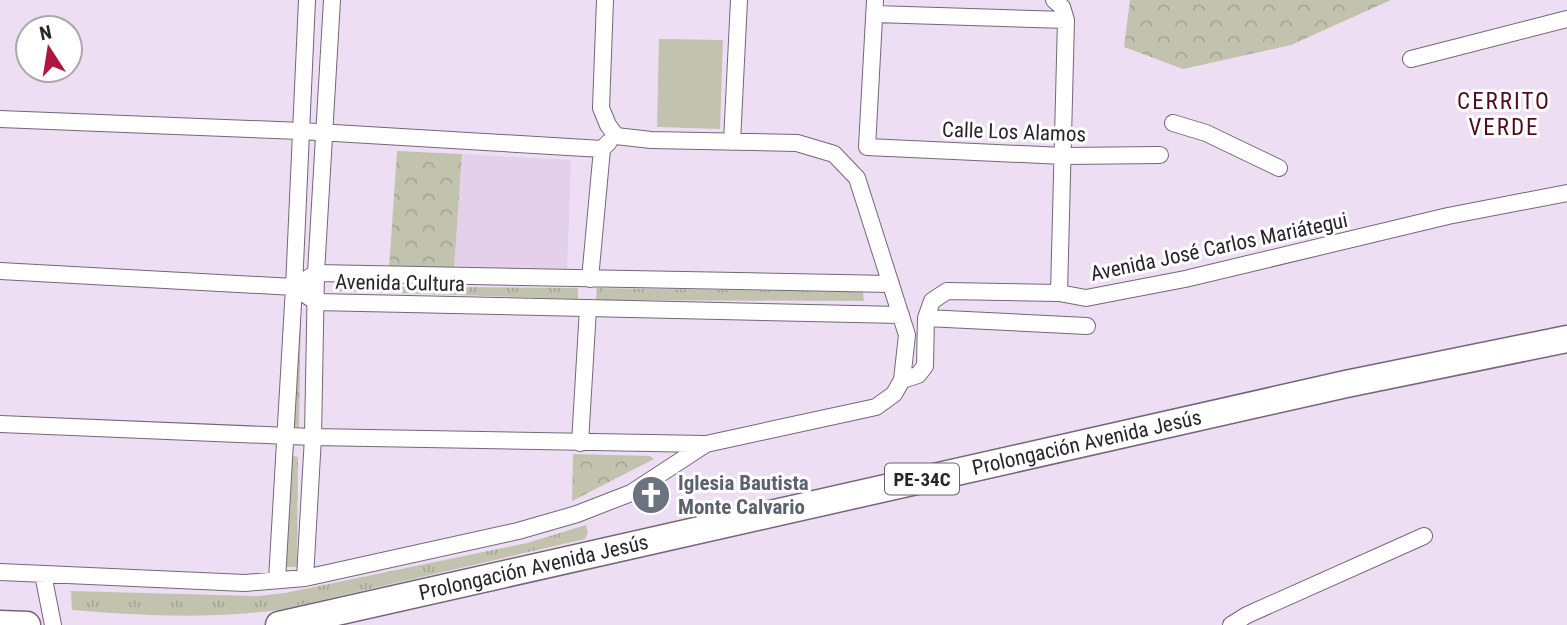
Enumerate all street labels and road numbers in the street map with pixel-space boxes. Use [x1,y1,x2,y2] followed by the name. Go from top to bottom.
[942,117,1086,147] street label: Calle Los Alamos
[1088,208,1350,286] street label: Avenida José Carlos Mariátegui
[335,270,465,296] street label: Avenida Cultura
[970,405,1204,480] street label: Prolongación Avenida Jesús
[885,464,959,494] road number: PE-34C
[417,530,651,605] street label: Prolongación Avenida Jesús

